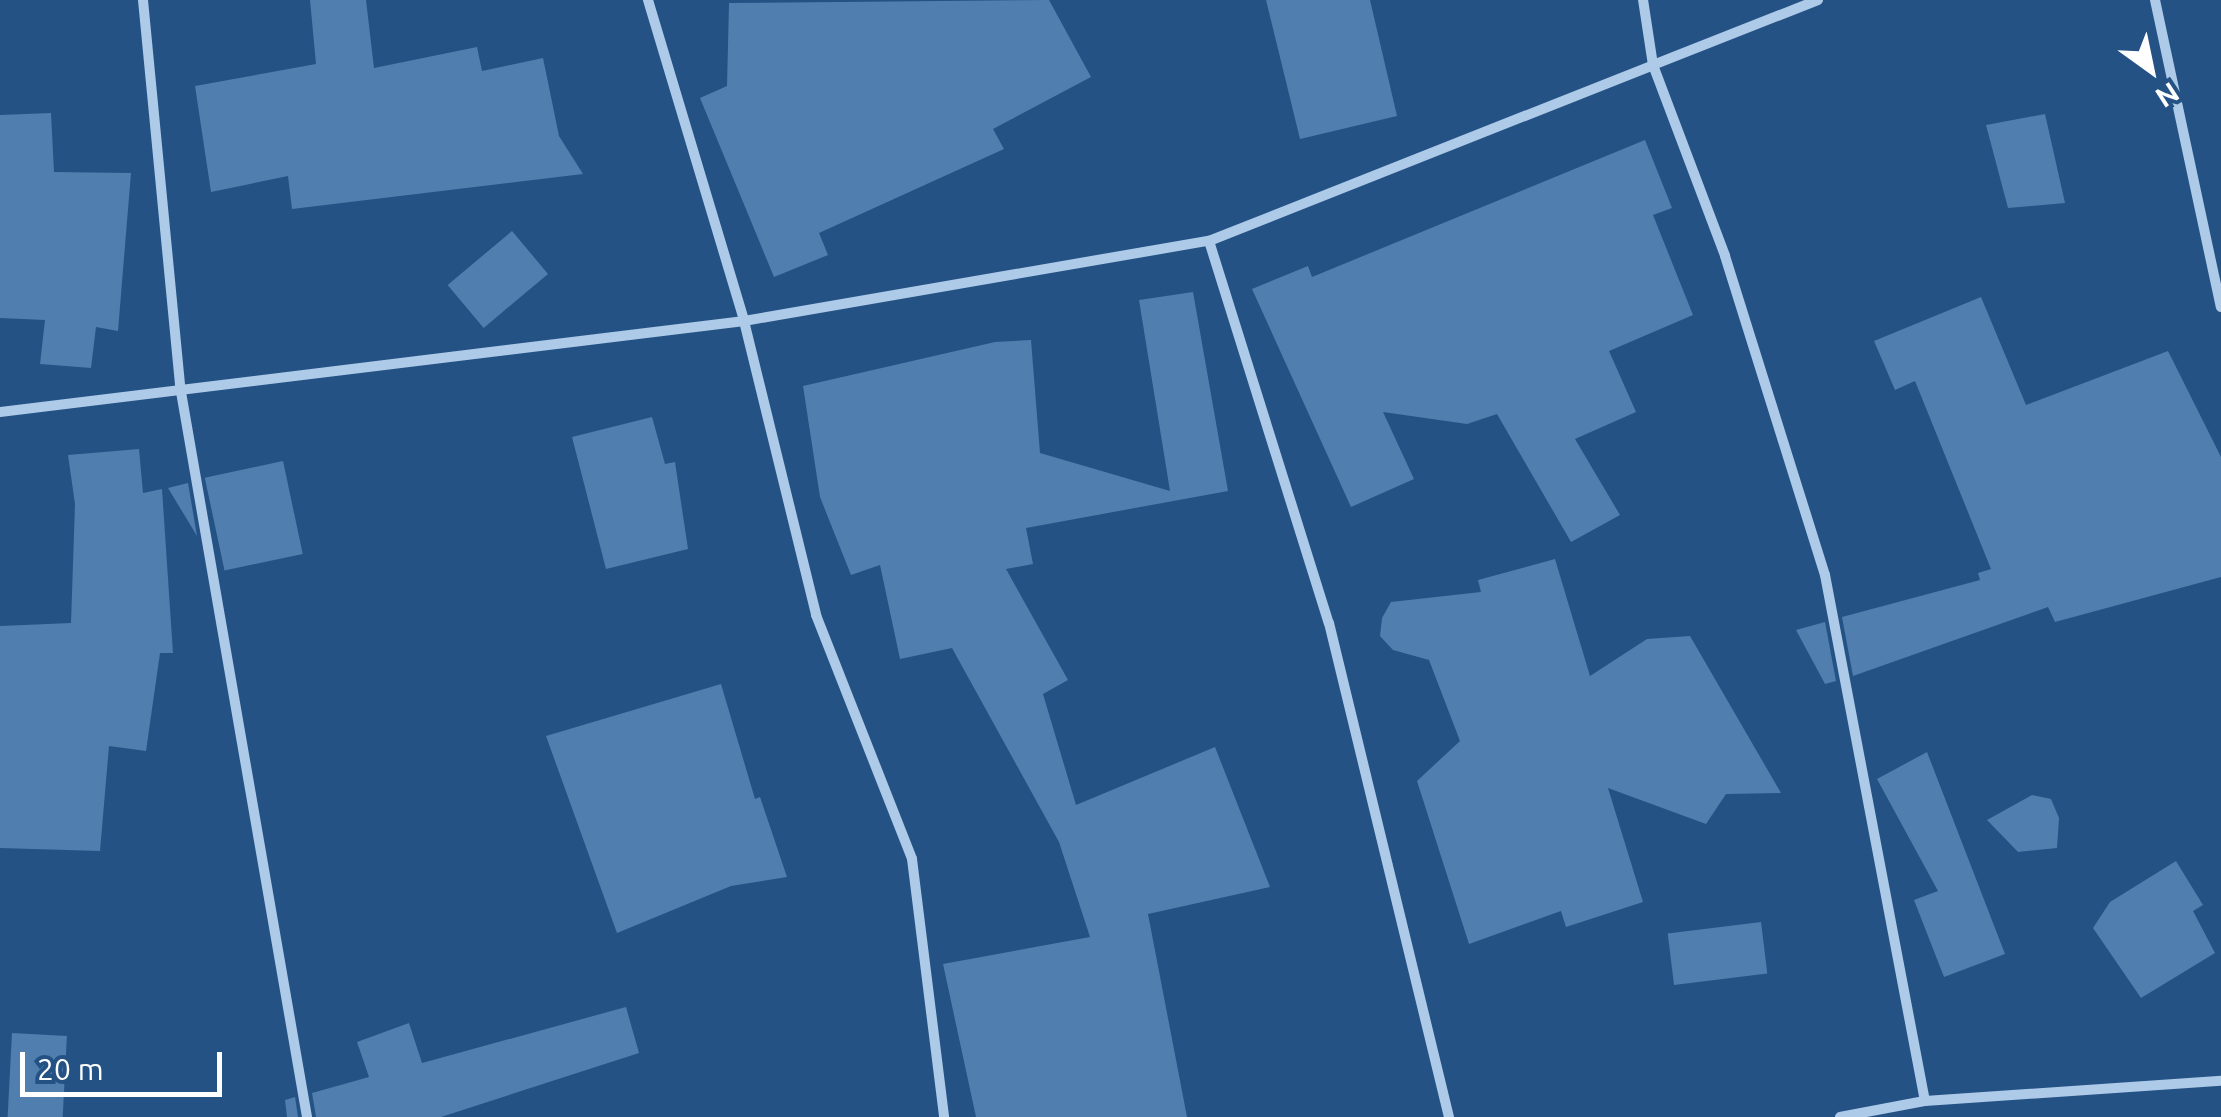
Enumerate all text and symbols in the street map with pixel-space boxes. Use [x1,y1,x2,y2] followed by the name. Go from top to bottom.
[2101,20,2201,120] north arrow
[2150,77,2185,114] text: N
[25,1032,228,1094] scale bar
[37,1052,104,1086] text: 20 m

